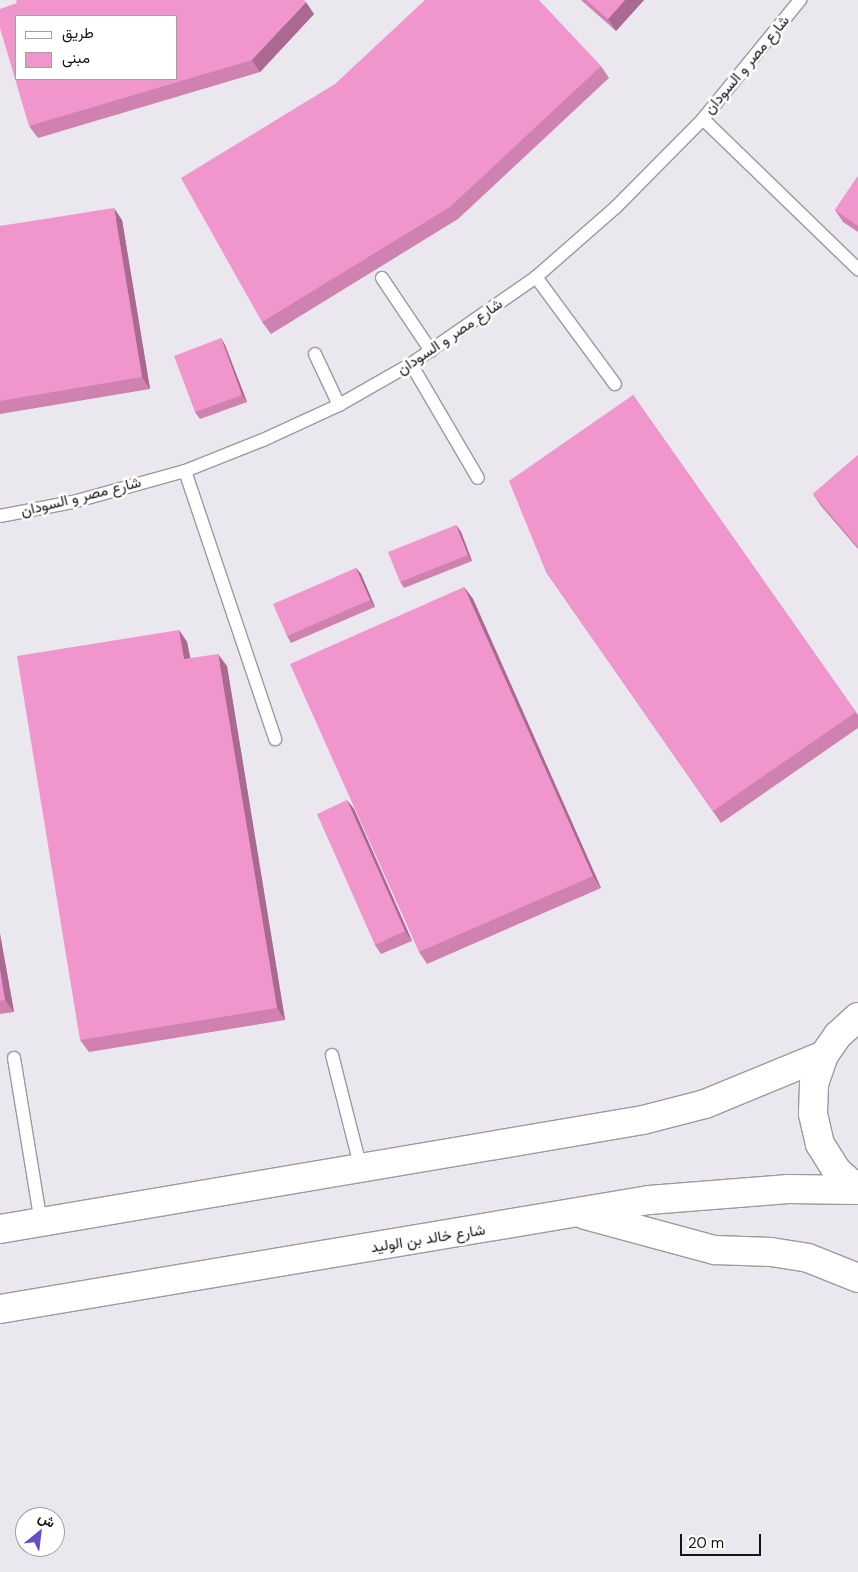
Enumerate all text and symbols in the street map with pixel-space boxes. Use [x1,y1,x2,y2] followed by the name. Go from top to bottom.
[700,12,794,118] street label: شارع مصر و السودان
[15,15,178,80] legend
[62,23,94,43] text: طريق
[62,48,90,68] text: مبنى
[394,295,506,379] street label: شارع مصر و السودان
[19,473,143,521] street label: شارع مصر و السودان
[369,1221,487,1257] street label: شارع خالد بن الوليد
[15,1507,65,1557] north arrow
[35,1508,59,1532] text: ش
[683,1524,764,1556] scale bar
[688,1533,724,1553] text: 20 m

